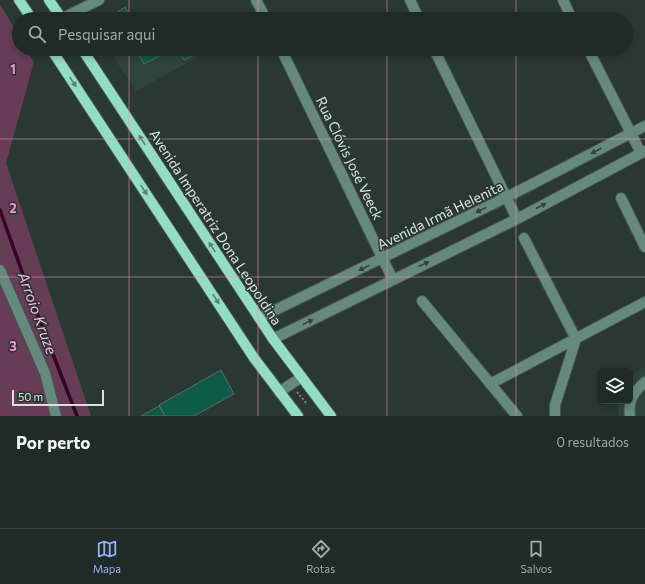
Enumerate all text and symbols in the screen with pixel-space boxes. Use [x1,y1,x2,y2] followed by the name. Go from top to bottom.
[12,12,633,56] search box
[26,23,48,45] icon: search
[58,25,155,43] text: Pesquisar aqui
[10,61,16,77] text: 1
[69,76,77,87] one-way arrow
[313,94,387,223] street label: Rua Clóvis José Veeck
[146,126,286,328] street label: Avenida Imperatriz Dona Leopoldina
[138,135,146,145] one-way arrow
[591,148,602,154] one-way arrow
[374,177,506,253] street label: Avenida Irmã Helenita
[140,185,148,195] one-way arrow
[9,200,17,216] text: 2
[535,203,546,209] one-way arrow
[475,207,486,213] one-way arrow
[208,242,216,252] one-way arrow
[419,261,430,268] one-way arrow
[358,265,370,271] one-way arrow
[14,268,61,357] water label: Arroio Kruze
[212,293,219,305] one-way arrow
[302,319,314,325] one-way arrow
[9,338,17,354] text: 3
[597,368,633,404] map controls
[597,368,633,404] button: layers
[12,388,104,407] scale bar
[18,390,43,403] text: 50 m
[16,432,91,453] text: Por perto
[557,434,629,450] text: 0 resultados
[93,538,121,575] tab: Mapa
[306,538,335,575] tab: Rotas
[520,538,552,575] tab: Salvos

